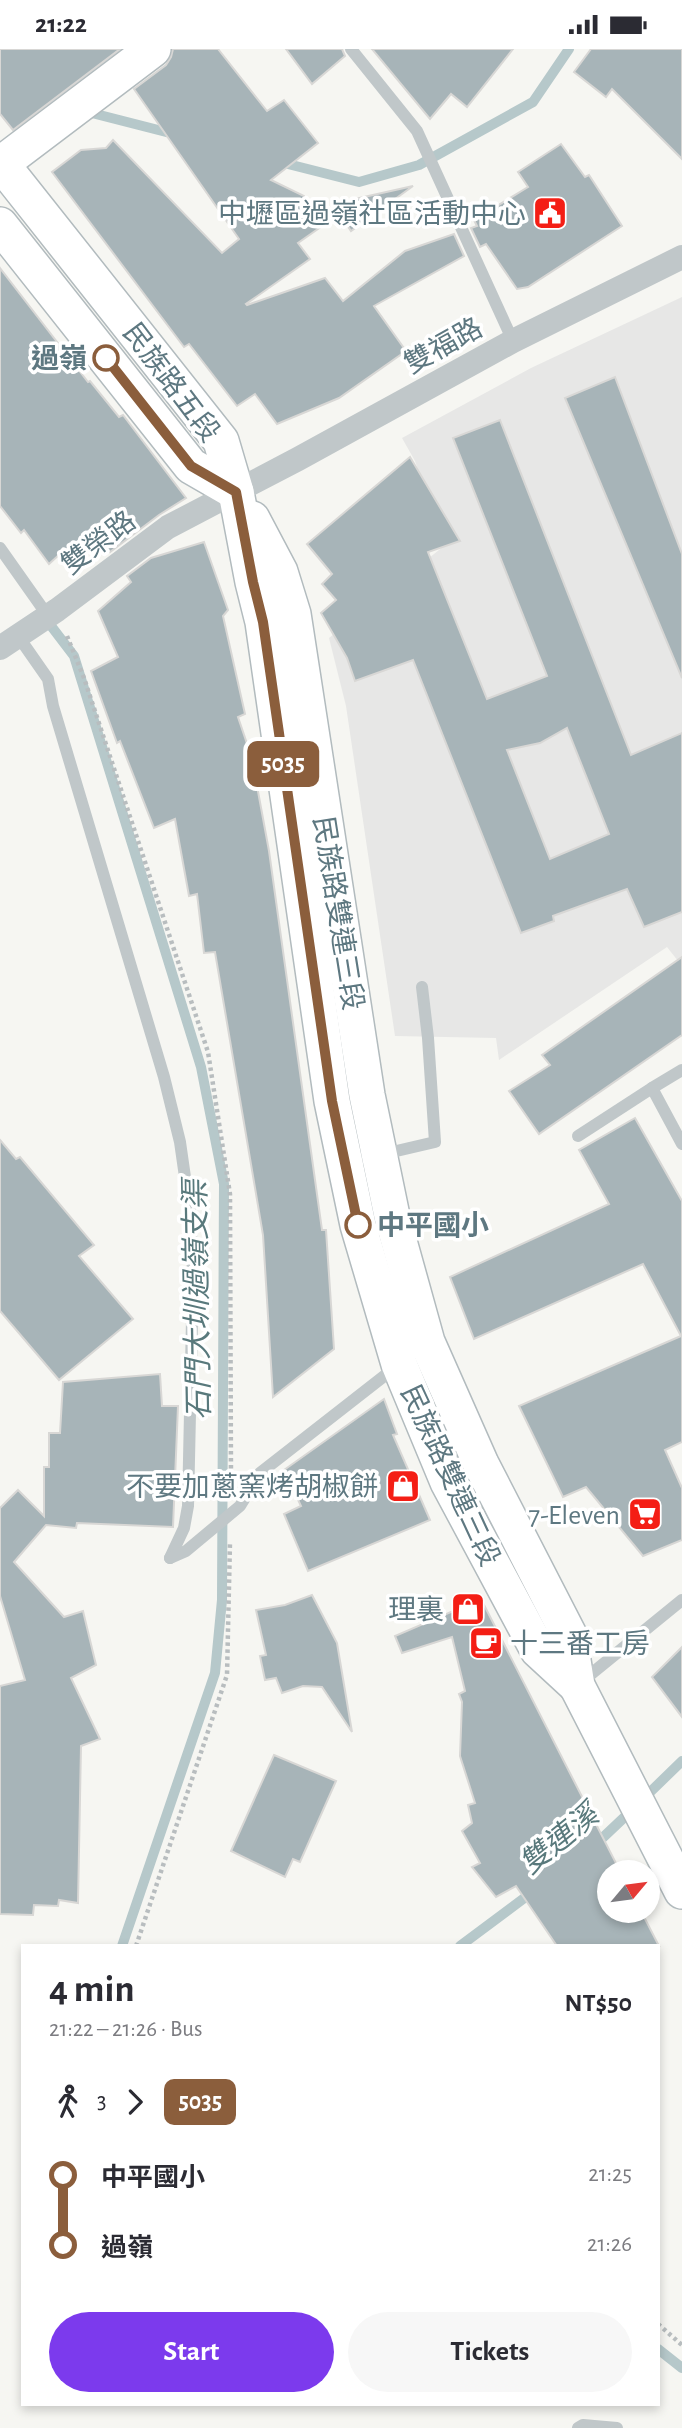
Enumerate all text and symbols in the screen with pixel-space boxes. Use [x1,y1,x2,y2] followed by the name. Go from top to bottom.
[35,11,87,37] text: 21:22
[531,194,569,232] public building icon: 中壢區過嶺社區活動中心
[218,199,526,229] place label: 中壢區過嶺社區活動中心
[399,312,487,379] street label: 雙福路
[117,318,225,448] street label: 民族路五段
[31,343,87,374] place label: 過嶺
[93,345,119,371] marker: 過嶺
[56,506,141,580] street label: 雙榮路
[234,741,332,787] line badge: 5035
[261,752,305,776] text: 5035
[308,814,368,1012] street label: 民族路雙連三段
[179,1176,215,1420] water label: 石門大圳過嶺支渠
[377,1211,489,1241] place label: 中平國小
[345,1212,371,1238] marker: 中平國小
[395,1380,505,1571] street label: 民族路雙連三段
[384,1467,422,1505] shop icon: 不要加蔥窯烤胡椒餅
[126,1472,378,1502] place label: 不要加蔥窯烤胡椒餅
[626,1495,664,1533] supermarket icon: 7-Eleven
[528,1502,620,1530] place label: 7-Eleven
[449,1590,487,1628] shop icon: 理裏
[388,1595,444,1625] place label: 理裏
[467,1624,505,1662] cafe icon: 十三番工房
[510,1629,650,1659] place label: 十三番工房
[514,1796,607,1880] water label: 雙連溪
[597,1860,660,1923] north arrow
[597,1860,660,1923] map controls
[49,1971,135,2009] text: 4 min
[565,1990,632,2016] text: NT$50
[49,2018,202,2041] text: 21:22 – 21:26 · Bus
[49,2083,87,2121] icon: walk
[116,2083,154,2121] icon: forward
[97,2090,106,2113] text: 3
[178,2090,222,2114] text: 5035
[588,2163,632,2186] text: 21:25
[101,2165,205,2191] text: 中平國小
[587,2233,632,2256] text: 21:26
[101,2235,153,2261] text: 過嶺
[49,2312,334,2392] button: Start
[348,2312,632,2392] button: Tickets

